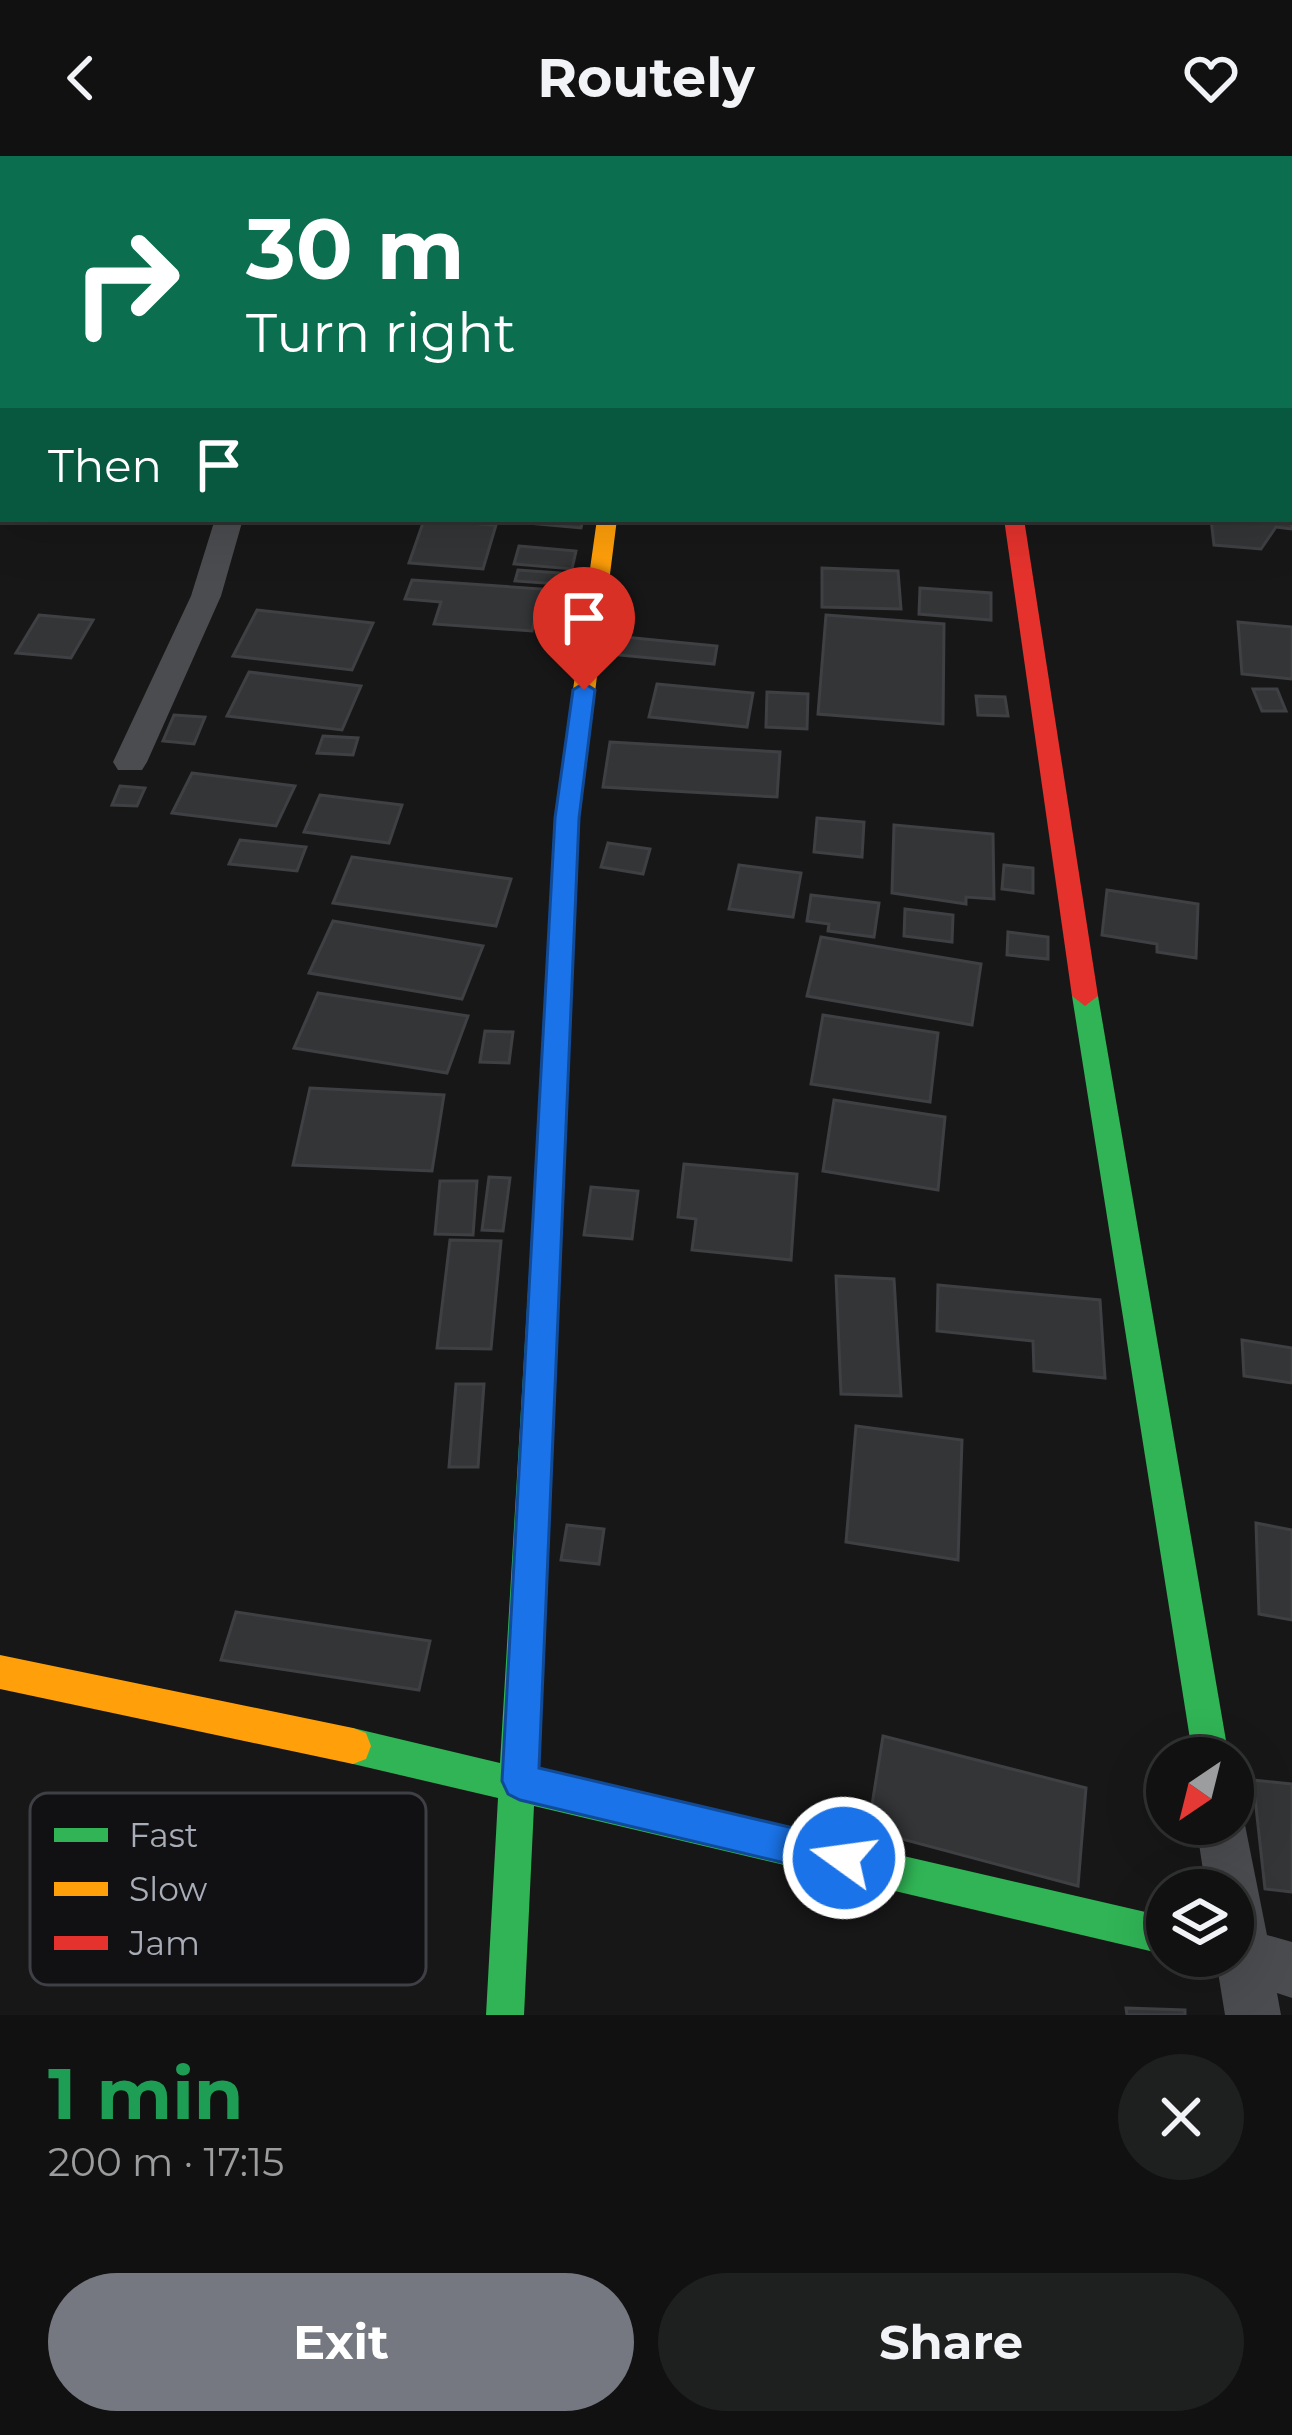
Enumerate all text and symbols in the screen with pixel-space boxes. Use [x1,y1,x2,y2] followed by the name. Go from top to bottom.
[48,45,114,111] icon: back
[537,45,755,111] text: Routely
[1178,45,1244,111] icon: heart
[246,198,465,300] text: 30 m
[48,204,204,360] icon: right
[246,300,516,366] text: Turn right
[186,432,252,498] icon: arrive
[48,438,162,493] text: Then
[533,567,635,690] pin
[551,585,617,651] icon: arrive
[1146,1737,1254,1845] north arrow
[1146,1737,1254,1977] map controls
[30,1793,426,1985] legend
[781,1795,907,1921] position arrow
[129,1815,198,1855] text: Fast
[129,1869,207,1909] text: Slow
[1146,1869,1254,1977] button: layers
[128,1923,200,1963] text: Jam
[48,2049,244,2137] text: 1 min
[1118,2054,1244,2180] button: close
[48,2138,284,2186] text: 200 m · 17:15
[48,2273,634,2411] button: Exit
[658,2273,1244,2411] button: Share

